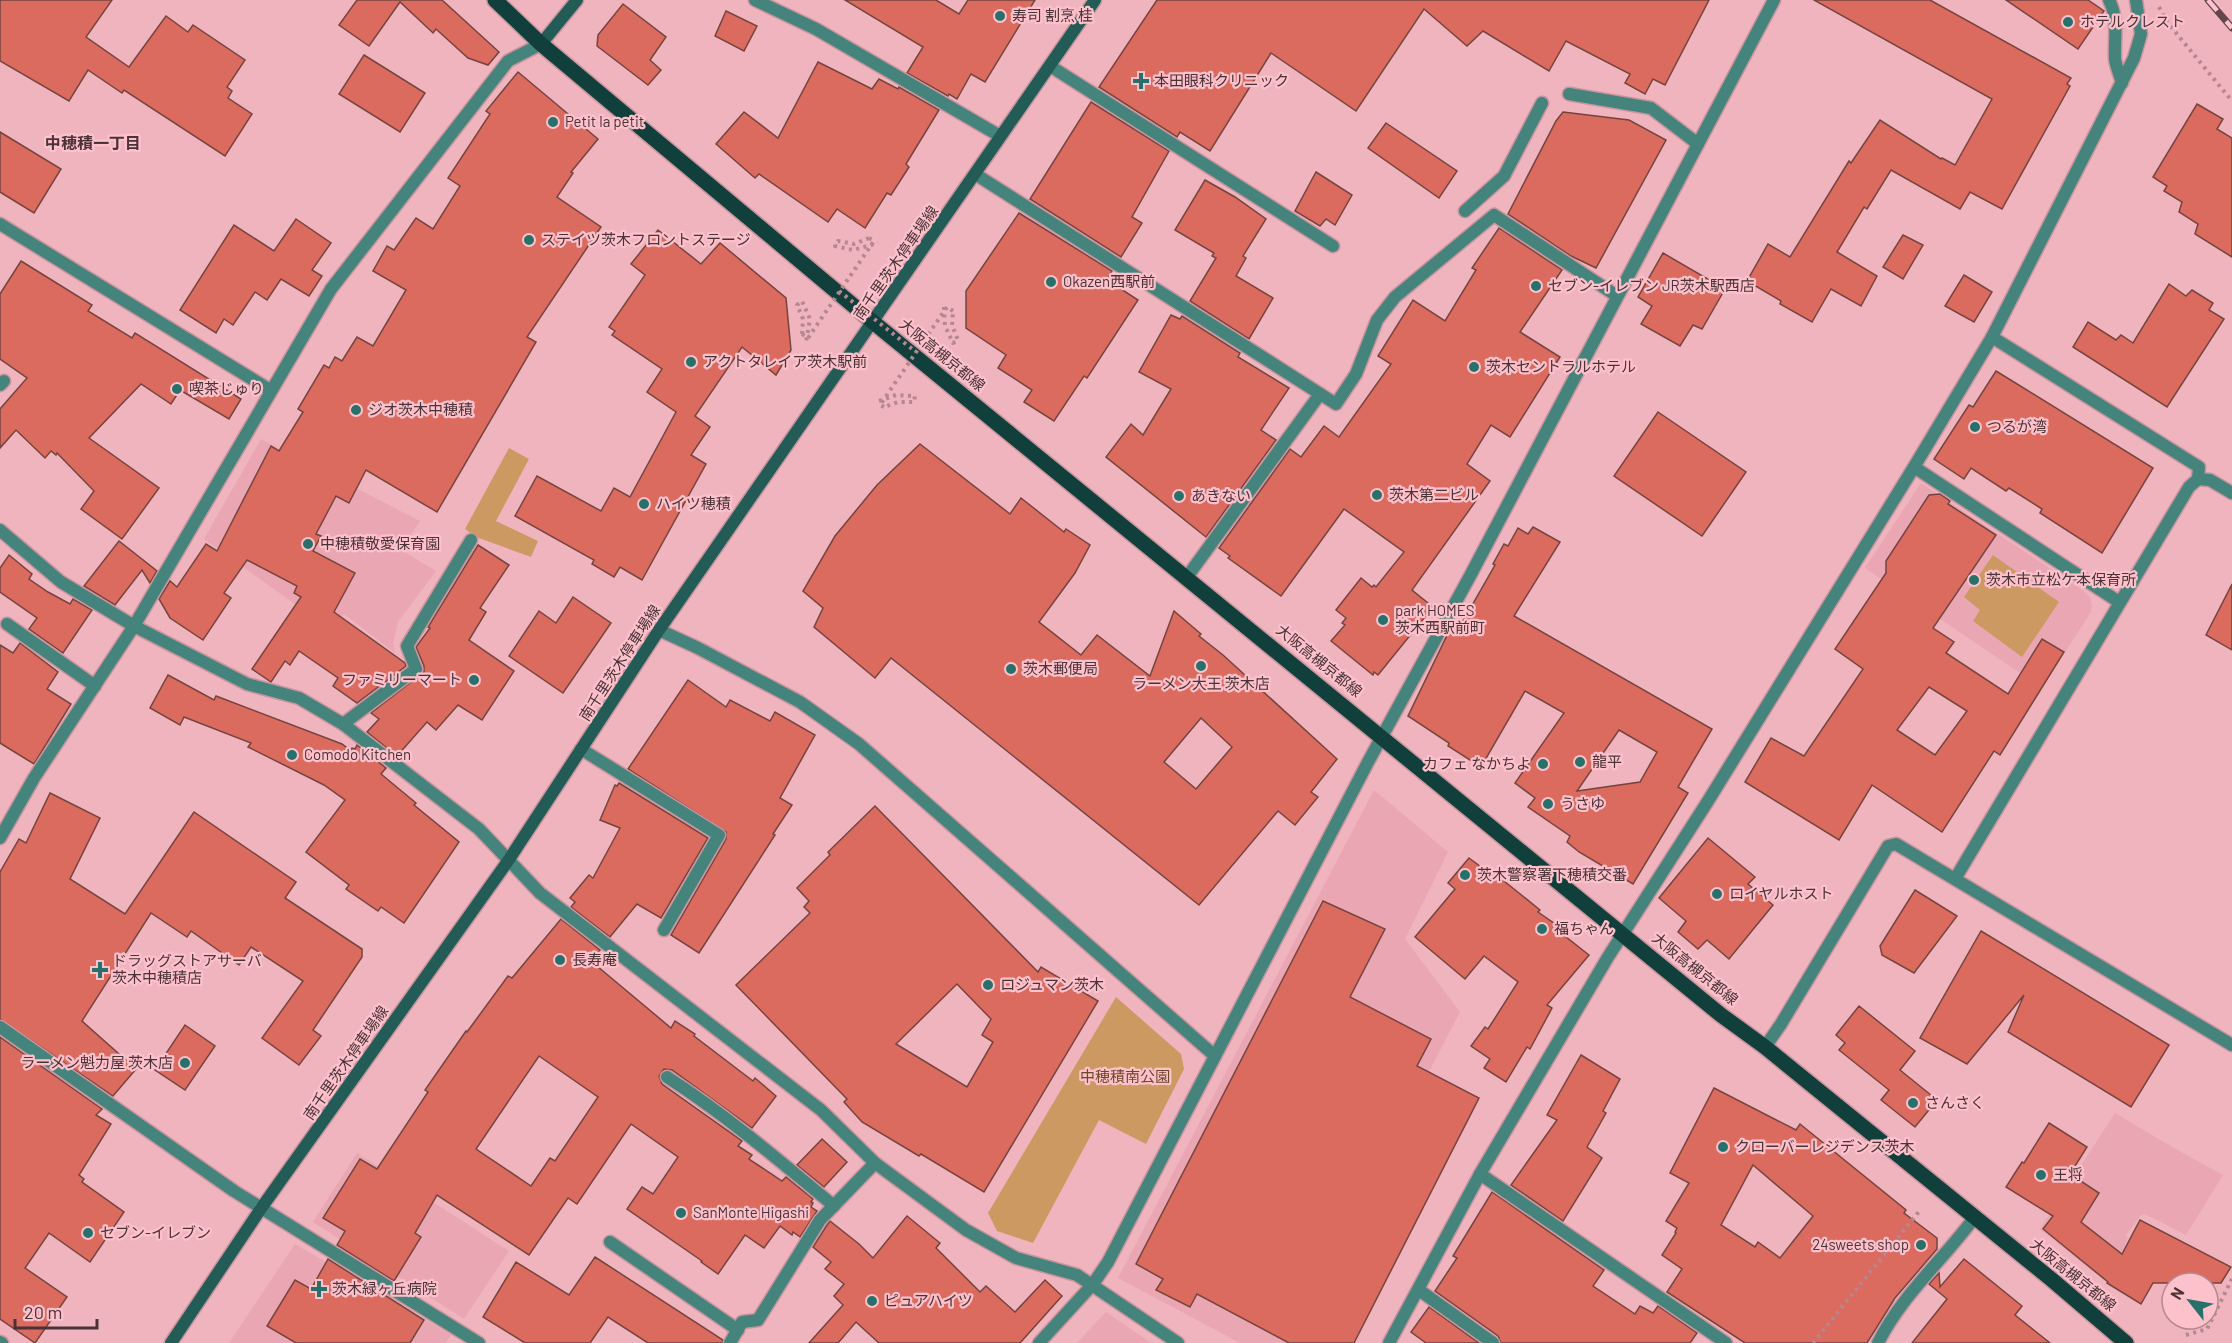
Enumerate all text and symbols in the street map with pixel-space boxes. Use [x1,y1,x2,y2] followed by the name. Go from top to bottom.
[1012,6,1093,24] place label: 寿司 割烹 桂
[993,9,1007,23] marker: 寿司 割烹 桂
[2080,12,2185,30] place label: ホテルクレスト
[2061,15,2075,29] marker: ホテルクレスト
[1154,71,1289,89] place label: 本田眼科クリニック
[1132,72,1150,90] marker: 本田眼科クリニック
[565,112,644,130] place label: Petit la petit
[546,115,560,129] marker: Petit la petit
[45,133,141,152] district label: 中穂積一丁目
[849,202,941,323] street label: 南千里茨木停車場線
[541,230,751,248] place label: ステイツ茨木フロントステージ
[522,233,536,247] marker: ステイツ茨木フロントステージ
[1063,272,1155,290] place label: Okazen西駅前
[1044,275,1058,289] marker: Okazen西駅前
[1548,276,1755,294] place label: セブン-イレブン JR茨木駅西店
[1529,279,1543,293] marker: セブン-イレブン JR茨木駅西店
[896,314,989,394] street label: 大阪高槻京都線
[703,352,867,370] place label: アクトタレイア茨木駅前
[684,355,698,369] marker: アクトタレイア茨木駅前
[1486,357,1636,375] place label: 茨木セントラルホテル
[1467,360,1481,374] marker: 茨木セントラルホテル
[189,379,264,397] place label: 喫茶じゅり
[170,382,184,396] marker: 喫茶じゅり
[368,400,473,418] place label: ジオ茨木中穂積
[349,403,363,417] marker: ジオ茨木中穂積
[1987,417,2047,435] place label: つるが湾
[1968,420,1982,434] marker: つるが湾
[1389,485,1479,503] place label: 茨木第二ビル
[1191,486,1251,504] place label: あきない
[1370,488,1384,502] marker: 茨木第二ビル
[1172,489,1186,503] marker: あきない
[656,494,731,512] place label: ハイツ穂積
[637,497,651,511] marker: ハイツ穂積
[320,534,440,552] place label: 中穂積敬愛保育園
[301,537,315,551] marker: 中穂積敬愛保育園
[1986,570,2136,588] place label: 茨木市立松ケ本保育所
[1967,573,1981,587] marker: 茨木市立松ケ本保育所
[575,601,663,724] street label: 南千里茨木停車場線
[1395,601,1485,636] place label: park HOMES 茨木西駅前町
[1376,613,1390,627] marker: park HOMES 茨木西駅前町
[1273,620,1366,700] street label: 大阪高槻京都線
[1023,659,1098,677] place label: 茨木郵便局
[1194,659,1208,673] marker: ラーメン大王 茨木店
[1004,662,1018,676] marker: 茨木郵便局
[342,670,462,688] place label: ファミリーマート
[467,673,481,687] marker: ファミリーマート
[1132,674,1270,692] place label: ラーメン大王 茨木店
[304,745,411,763] place label: Comodo Kitchen
[285,748,299,762] marker: Comodo Kitchen
[1592,752,1622,770] place label: 龍平
[1423,754,1531,772] place label: カフェ なかちよ
[1573,755,1587,769] marker: 龍平
[1536,757,1550,771] marker: カフェ なかちよ
[1560,794,1605,812] place label: うさゆ
[1541,797,1555,811] marker: うさゆ
[1477,865,1627,883] place label: 茨木警察署下穂積交番
[1458,868,1472,882] marker: 茨木警察署下穂積交番
[1729,884,1834,902] place label: ロイヤルホスト
[1710,887,1724,901] marker: ロイヤルホスト
[1554,919,1614,937] place label: 福ちゃん
[1535,922,1549,936] marker: 福ちゃん
[1649,928,1742,1008] street label: 大阪高槻京都線
[572,950,617,968] place label: 長寿庵
[112,951,262,986] place label: ドラッグストアサーバ 茨木中穂積店
[553,953,567,967] marker: 長寿庵
[93,963,107,977] marker: ドラッグストアサーバ 茨木中穂積店
[1000,975,1104,993] place label: ロジュマン茨木
[981,978,995,992] marker: ロジュマン茨木
[299,1002,391,1123] street label: 南千里茨木停車場線
[21,1053,173,1071] place label: ラーメン魁力屋 茨木店
[178,1056,192,1070] marker: ラーメン魁力屋 茨木店
[1080,1067,1170,1085] park label: 中穂積南公園
[1925,1093,1985,1111] place label: さんさく
[1906,1096,1920,1110] marker: さんさく
[1735,1137,1915,1155] place label: クローバーレジデンス茨木
[1716,1140,1730,1154] marker: クローバーレジデンス茨木
[2053,1165,2083,1183] place label: 王将
[2034,1168,2048,1182] marker: 王将
[693,1203,809,1221] place label: SanMonte Higashi
[674,1206,688,1220] marker: SanMonte Higashi
[100,1223,211,1241] place label: セブン-イレブン
[81,1226,95,1240] marker: セブン-イレブン
[2027,1234,2120,1314] street label: 大阪高槻京都線
[1812,1235,1909,1253] place label: 24sweets shop
[1914,1238,1928,1252] marker: 24sweets shop
[2160,1271,2220,1331] north arrow
[332,1279,437,1297] place label: 茨木緑ヶ丘病院
[310,1280,328,1298] marker: 茨木緑ヶ丘病院
[2166,1284,2188,1302] text: N
[884,1291,973,1309] place label: ピュアハイツ
[15,1292,98,1330] scale bar
[865,1294,879,1308] marker: ピュアハイツ
[24,1301,62,1323] text: 20 m

